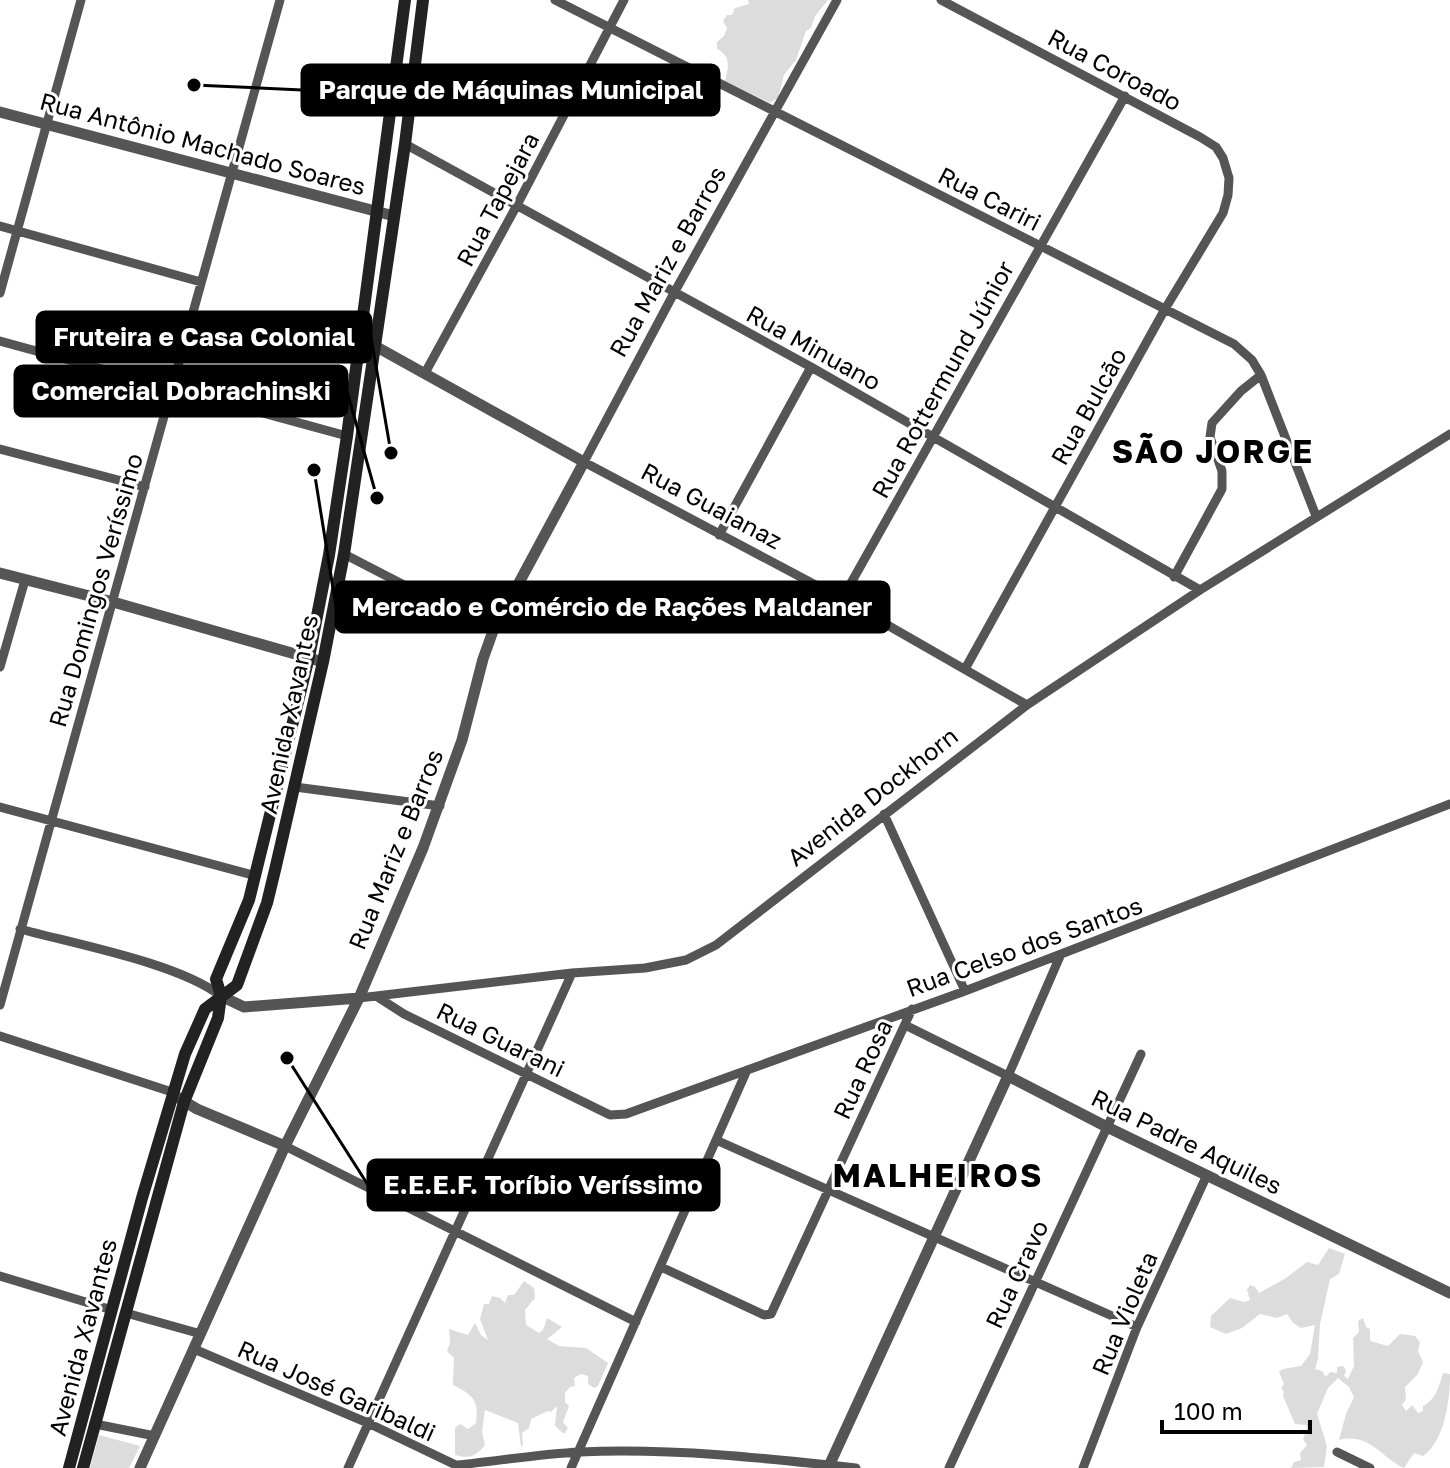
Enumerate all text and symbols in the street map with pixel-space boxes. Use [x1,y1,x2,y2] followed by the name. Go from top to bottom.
[1043,22,1187,116] street label: Rua Coroado
[302,65,719,115] callout: Parque de Máquinas Municipal
[319,74,704,105] text: Parque de Máquinas Municipal
[37,86,369,200] street label: Rua Antônio Machado Soares
[450,127,544,271] street label: Rua Tapejara
[934,160,1046,236] street label: Rua Cariri
[603,161,731,361] street label: Rua Mariz e Barros
[865,255,1019,503] street label: Rua Rottermund Júnior
[742,298,886,396] street label: Rua Minuano
[37,312,371,362] callout: Fruteira e Casa Colonial
[53,321,355,352] text: Fruteira e Casa Colonial
[1044,343,1132,469] street label: Rua Bulcão
[15,366,347,416] callout: Comercial Dobrachinski
[31,375,331,406] text: Comercial Dobrachinski
[1112,432,1314,470] district label: SÃO JORGE
[42,450,148,730] street label: Rua Domingos Veríssimo
[637,456,787,554] street label: Rua Guaianaz
[336,582,889,632] callout: Mercado e Comércio de Rações Maldaner
[352,591,872,622] text: Mercado e Comércio de Rações Maldaner
[253,612,323,816] street label: Avenida Xavantes
[781,720,963,872] street label: Avenida Dockhorn
[342,745,448,953] street label: Rua Mariz e Barros
[902,890,1146,1002] street label: Rua Celso dos Santos
[432,996,570,1082] street label: Rua Guarani
[826,1015,898,1123] street label: Rua Rosa
[1087,1082,1287,1200] street label: Rua Padre Aquiles
[833,1156,1043,1194] district label: MALHEIROS
[368,1160,719,1210] callout: E.E.E.F. Toríbio Veríssimo
[383,1169,703,1200] text: E.E.E.F. Toríbio Veríssimo
[978,1215,1054,1333] street label: Rua Cravo
[42,1235,122,1439] street label: Avenida Xavantes
[1085,1247,1163,1379] street label: Rua Violeta
[234,1333,440,1447] street label: Rua José Garibaldi
[1162,1384,1310,1434] scale bar
[1174,1396,1243,1425] text: 100 m

